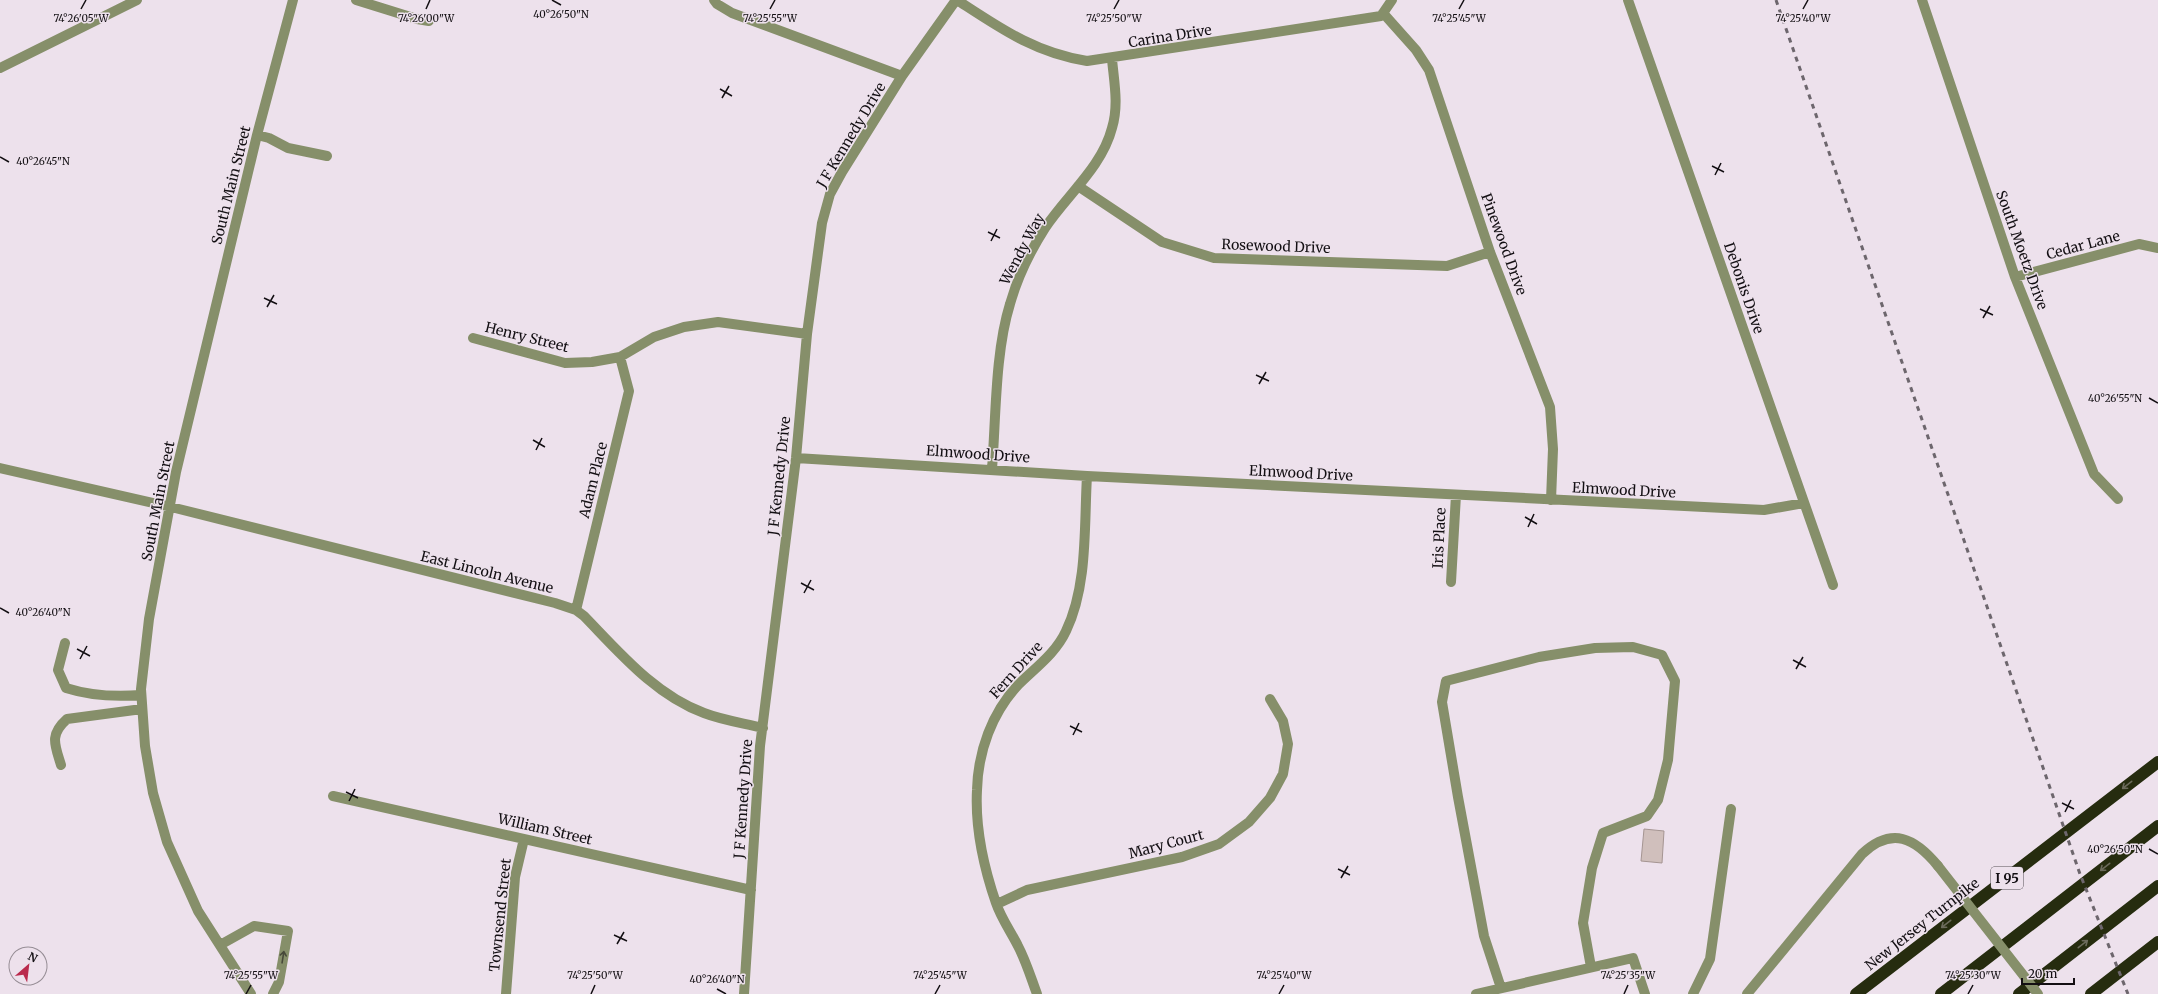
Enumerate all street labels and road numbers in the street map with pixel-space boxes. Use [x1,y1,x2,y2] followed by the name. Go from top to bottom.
[1127,21,1213,51] street label: Carina Drive
[812,79,890,192] street label: J F Kennedy Drive
[208,123,255,246] street label: South Main Street
[1992,188,2052,312] street label: South Moetz Drive
[1477,191,1531,297] street label: Pinewood Drive
[995,209,1049,289] street label: Wendy Way
[2044,227,2122,263] street label: Cedar Lane
[1221,235,1331,257] street label: Rosewood Drive
[1720,240,1768,336] street label: Debonis Drive
[483,318,571,356] street label: Henry Street
[764,415,794,537] street label: J F Kennedy Drive
[138,439,179,562] street label: South Main Street
[575,440,611,521] street label: Adam Place
[926,441,1030,467] street label: Elmwood Drive
[1249,461,1353,485] street label: Elmwood Drive
[1572,478,1676,502] street label: Elmwood Drive
[1428,507,1450,569] street label: Iris Place
[419,547,555,597] street label: East Lincoln Avenue
[986,638,1046,702] street label: Fern Drive
[730,739,756,860] street label: J F Kennedy Drive
[495,809,594,849] street label: William Street
[1127,825,1206,863] street label: Mary Court
[485,857,515,973] street label: Townsend Street
[1991,867,2023,889] road number: I 95
[1861,874,1983,974] street label: New Jersey Turnpike

